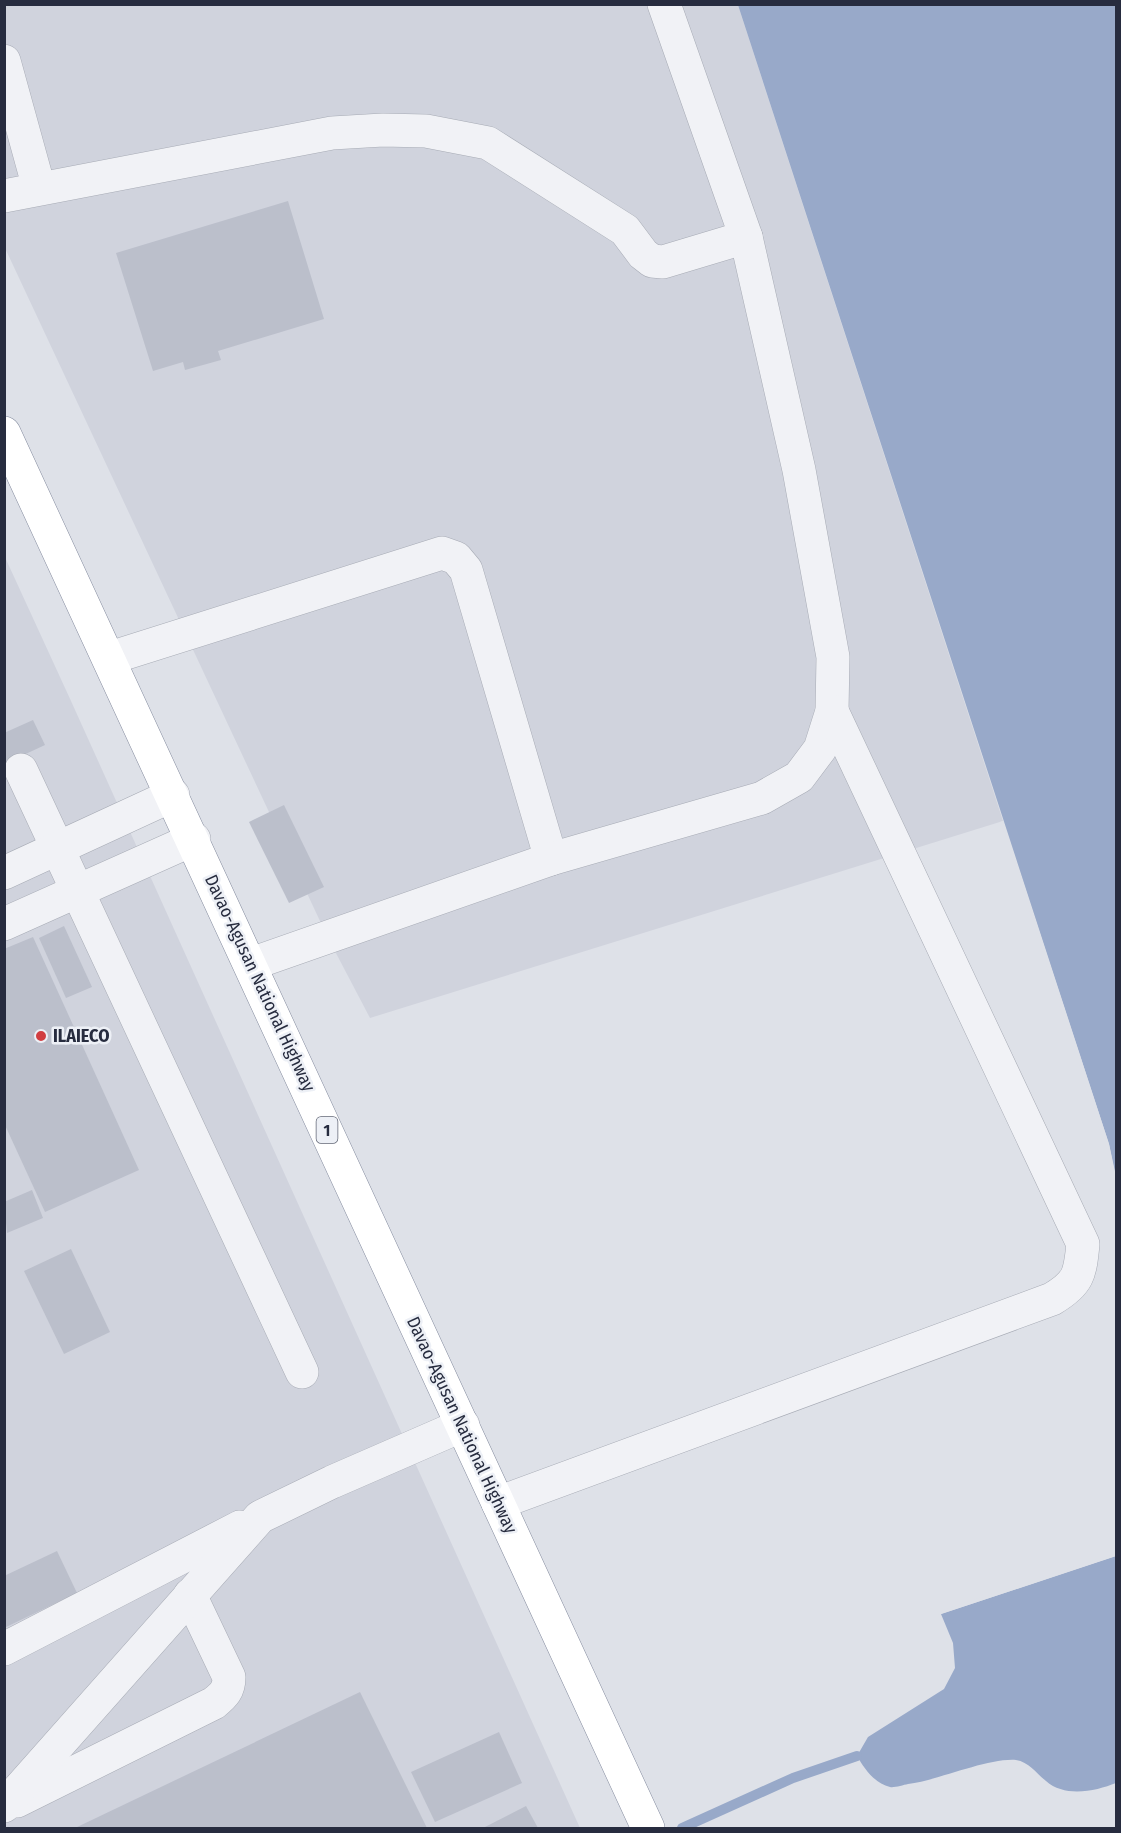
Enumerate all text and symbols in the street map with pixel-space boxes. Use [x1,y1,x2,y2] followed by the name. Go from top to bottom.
[200,871,320,1095] street label: Davao-Agusan National Highway
[53,1025,110,1047] place label: ILAIECO
[34,1029,48,1043] marker: ILAIECO
[316,1117,338,1143] road number: 1
[402,1313,522,1537] street label: Davao-Agusan National Highway

